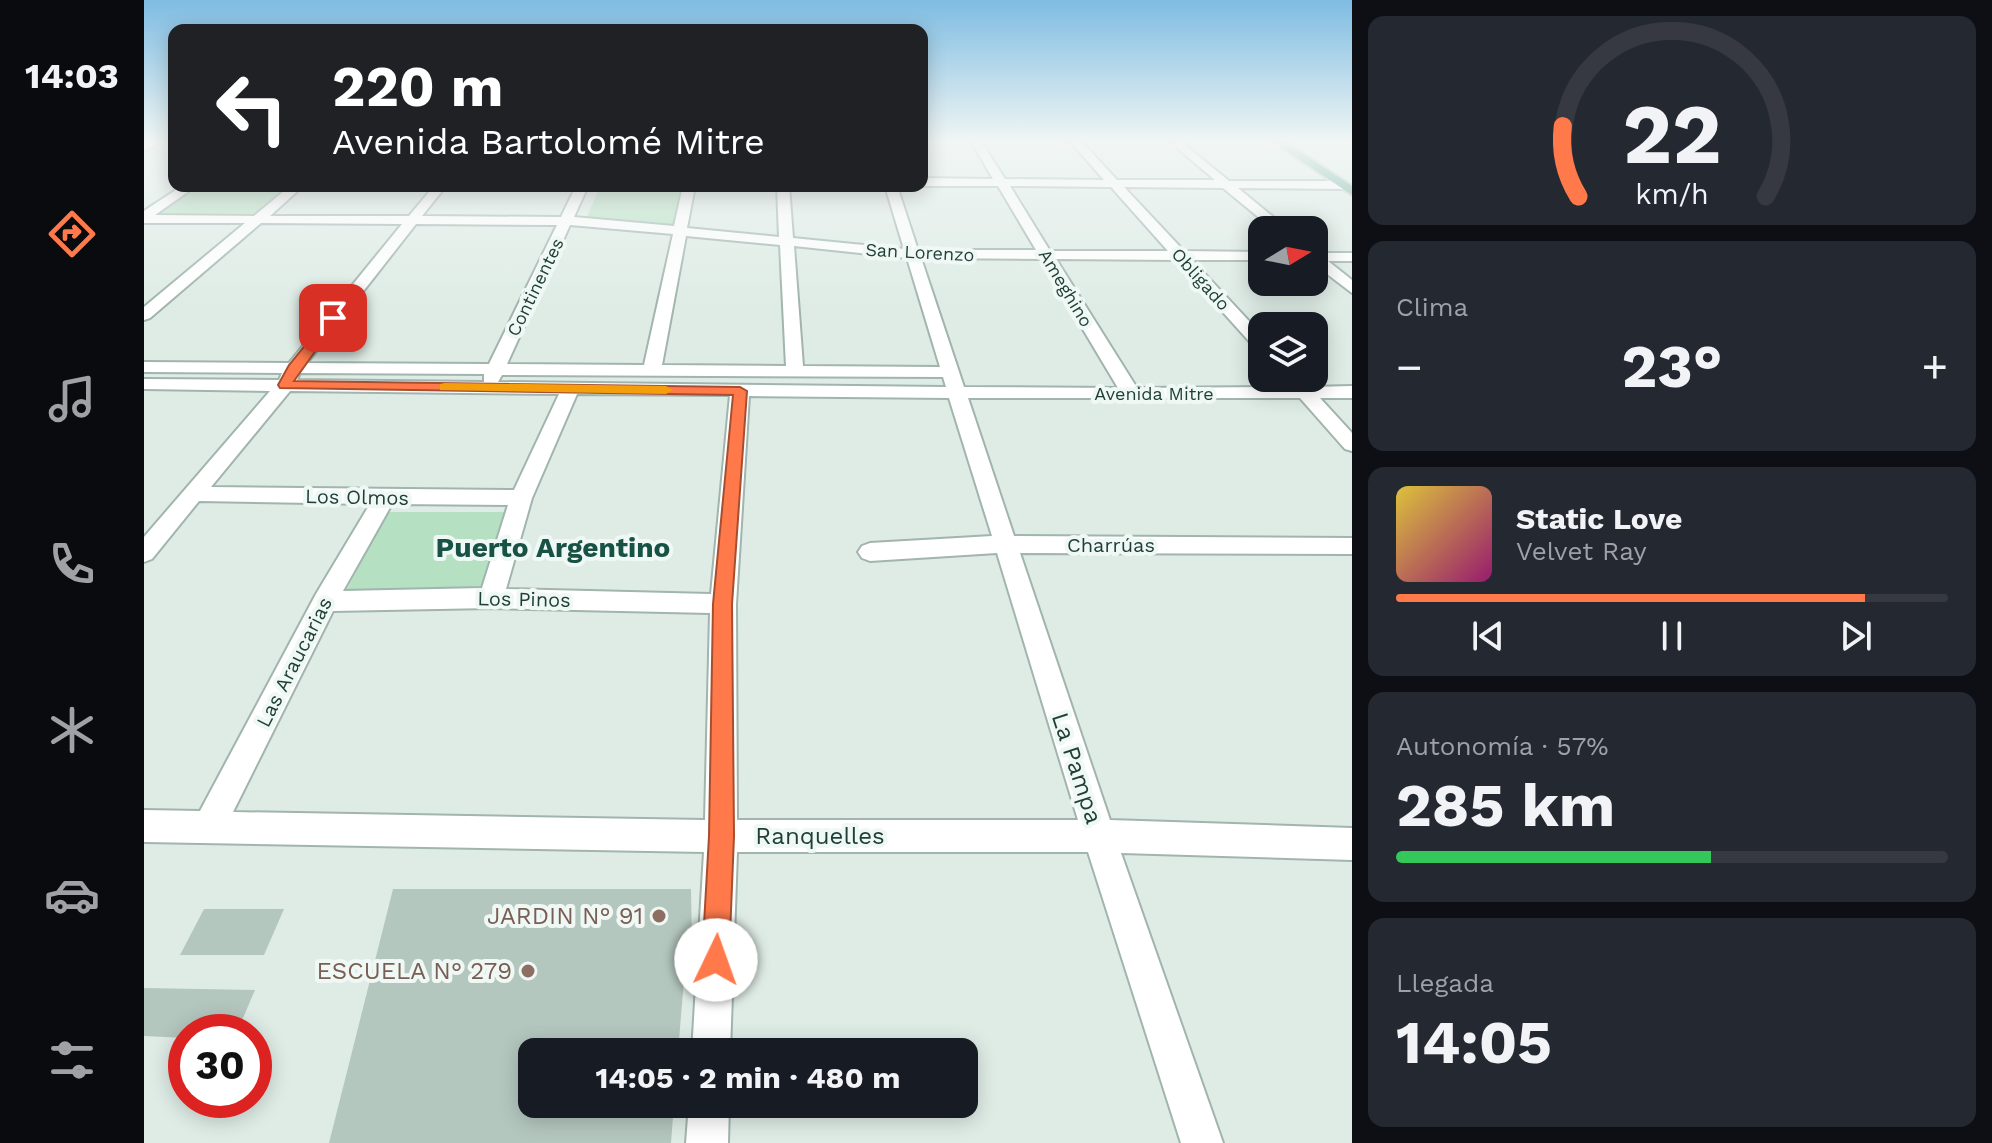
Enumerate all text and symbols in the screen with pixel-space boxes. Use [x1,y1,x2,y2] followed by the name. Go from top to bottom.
[332,54,504,120] text: 220 m
[25,55,119,97] text: 14:03
[200,56,304,160] icon: left
[1622,85,1722,182] text: 22
[332,121,765,163] text: Avenida Bartolomé Mitre
[1635,177,1709,211] text: km/h
[44,206,100,262] icon: directions
[1248,216,1328,296] north arrow
[1248,216,1328,392] map controls
[502,235,568,339] street label: Continentes
[865,239,975,265] street label: San Lorenzo
[1167,243,1235,315] street label: Obligado
[1035,245,1097,331] street label: Ameghino
[299,284,367,352] pin
[1396,292,1468,322] text: Clima
[311,296,355,340] icon: arrive
[1248,312,1328,392] button: layers
[1621,331,1723,402] text: 23°
[1396,341,1423,393] text: −
[1921,341,1948,393] text: +
[44,371,100,427] icon: music
[1094,383,1214,404] street label: Avenida Mitre
[305,484,409,510] street label: Los Olmos
[1516,501,1682,536] text: Static Love
[436,531,670,564] district label: Puerto Argentino
[1067,533,1155,557] street label: Charrúas
[44,536,100,592] icon: phone
[1516,536,1647,566] text: Velvet Ray
[477,586,571,612] street label: Los Pinos
[251,593,337,731] street label: Las Araucarias
[1466,614,1510,658] icon: previous
[1650,614,1694,658] icon: pause
[1834,614,1878,658] icon: next
[44,702,100,758] icon: climate
[1046,709,1108,827] street label: La Pampa
[1396,731,1609,761] text: Autonomía · 57%
[1396,770,1615,841] text: 285 km
[755,822,885,850] street label: Ranquelles
[44,867,100,923] icon: car
[487,902,643,930] place label: JARDIN N° 91
[650,907,668,925] marker: JARDIN N° 91
[674,918,758,1002] position arrow
[316,957,512,985] place label: ESCUELA N° 279
[519,962,537,980] marker: ESCUELA N° 279
[1396,968,1494,998] text: Llegada
[1396,1007,1552,1078] text: 14:05
[168,1014,272,1118] speed limit sign: 30
[44,1032,100,1088] icon: filters
[595,1060,901,1095] text: 14:05 · 2 min · 480 m

